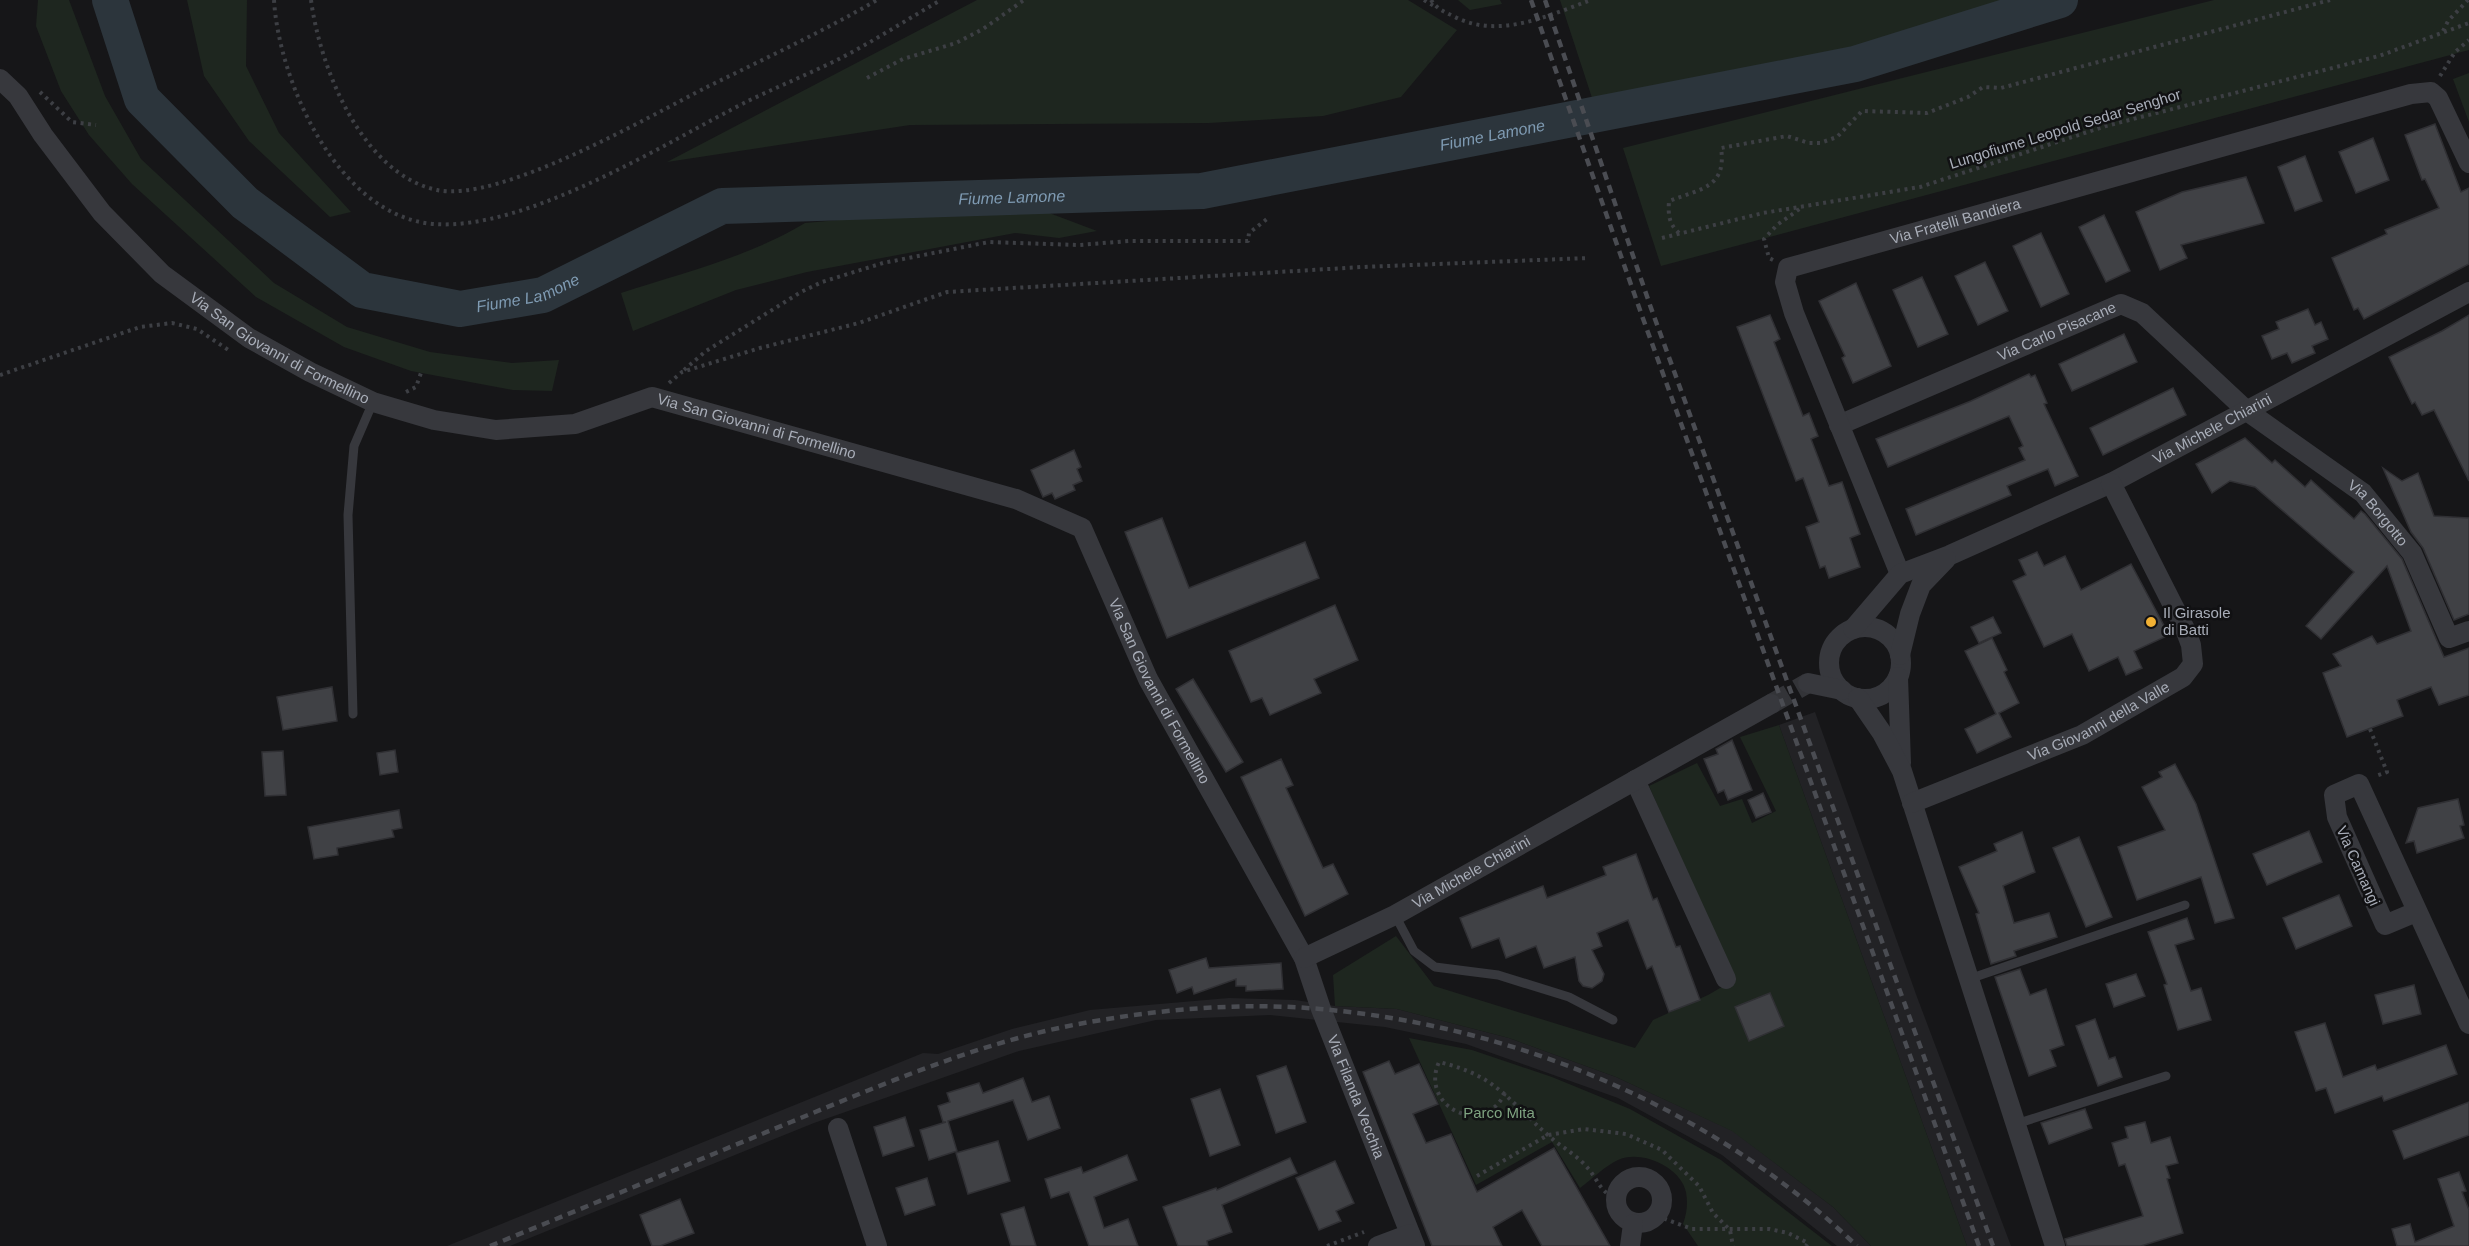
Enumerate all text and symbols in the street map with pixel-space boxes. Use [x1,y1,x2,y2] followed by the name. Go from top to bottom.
[1947,85,2183,172] street label: Lungofiume Leopold Sedar Senghor
[1438,116,1546,154] water label: Fiume Lamone
[958,187,1065,208] water label: Fiume Lamone
[1888,194,2023,247] street label: Via Fratelli Bandiera
[475,270,582,315] water label: Fiume Lamone
[187,288,372,407] street label: Via San Giovanni di Formellino
[1995,298,2118,364] street label: Via Carlo Pisacane
[655,390,858,462] street label: Via San Giovanni di Formellino
[2150,390,2274,467] street label: Via Michele Chiarini
[2345,476,2412,549] street label: Via Borgotto
[1106,596,1214,787] street label: Via San Giovanni di Formellino
[2163,604,2231,638] place label: Il Girasole di Batti
[2144,615,2158,629] marker: Il Girasole di Batti
[2025,678,2172,764] street label: Via Giovanni della Valle
[2333,823,2384,908] street label: Via Camangi
[1409,832,1533,912] street label: Via Michele Chiarini
[1324,1032,1389,1161] street label: Via Filanda Vecchia
[1463,1104,1535,1121] park label: Parco Mita

